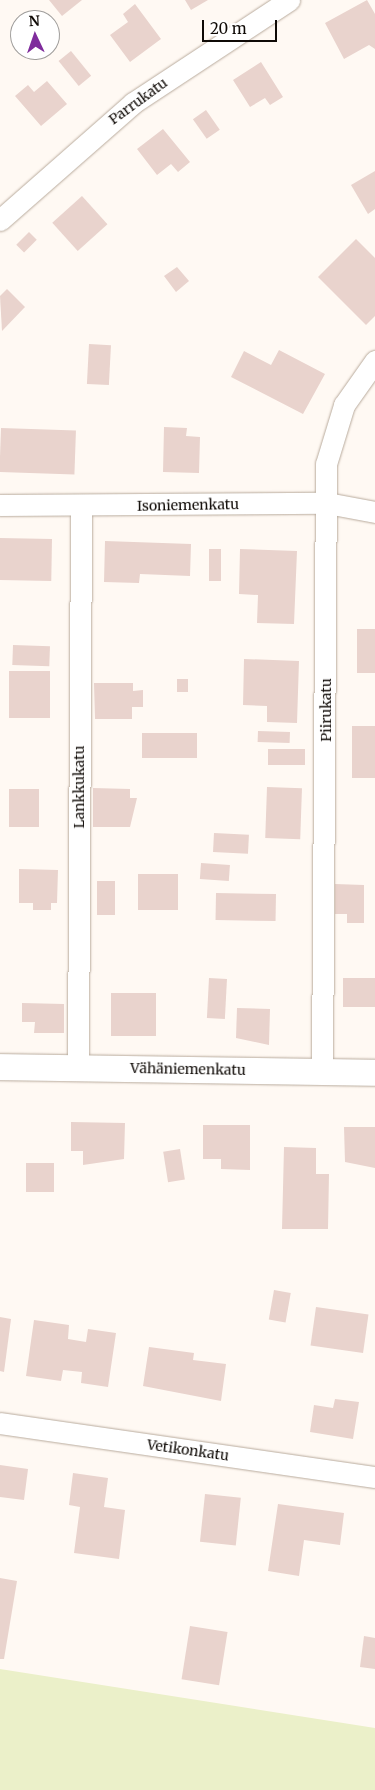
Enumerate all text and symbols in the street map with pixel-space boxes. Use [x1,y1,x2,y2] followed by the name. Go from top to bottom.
[10,10,60,60] north arrow
[205,10,280,42] scale bar
[28,12,40,30] text: N
[210,19,247,38] text: 20 m
[105,74,171,128] street label: Parrukatu
[137,496,239,514] street label: Isoniemenkatu
[318,678,334,742] street label: Piirukatu
[71,746,87,828] street label: Lankkukatu
[130,1060,246,1078] street label: Vähäniemenkatu
[146,1436,230,1464] street label: Vetikonkatu

